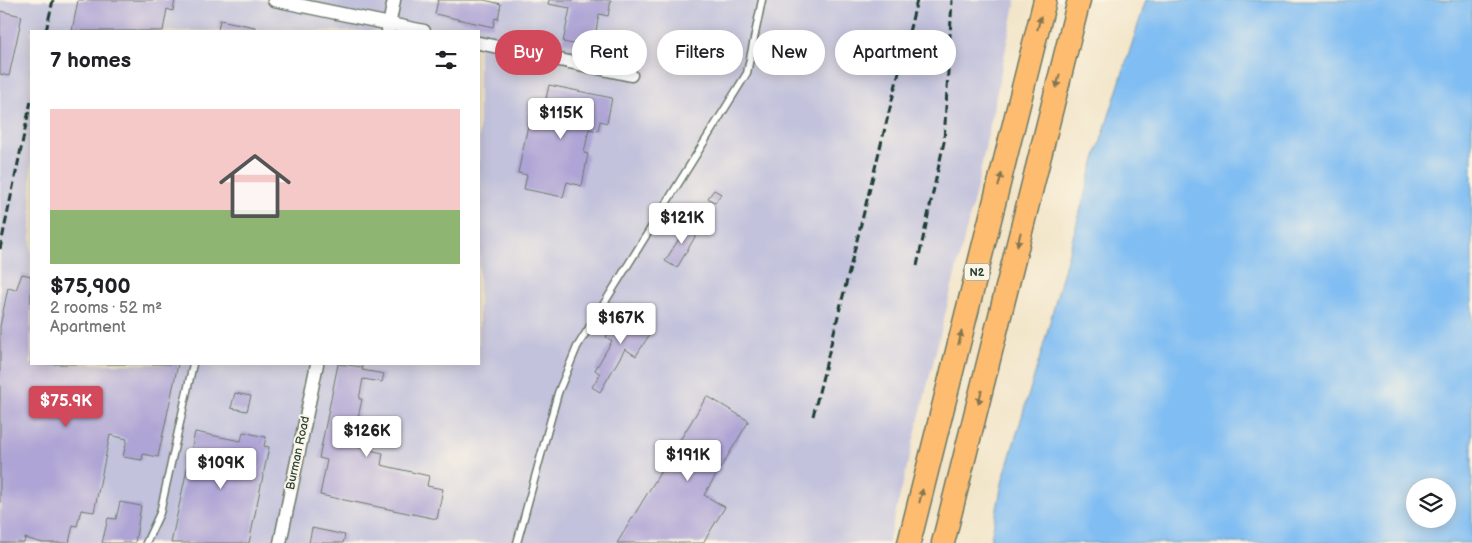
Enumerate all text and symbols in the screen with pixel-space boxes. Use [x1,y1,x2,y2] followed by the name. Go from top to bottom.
[1035,15,1043,30] one-way arrow
[495,30,562,75] chip: Buy
[572,30,647,75] chip: Rent
[657,30,743,75] chip: Filters
[753,30,825,75] chip: New
[835,30,956,75] chip: Apartment
[432,46,460,74] icon: filters
[50,48,131,73] text: 7 homes
[1054,74,1062,89] one-way arrow
[526,98,596,140] pin: $115K
[539,104,583,123] text: $115K
[210,141,300,231] icon: home
[996,173,1004,188] one-way arrow
[647,202,717,245] pin: $121K
[660,209,704,228] text: $121K
[1015,231,1023,246] one-way arrow
[964,264,990,280] road number: N2
[50,274,131,299] text: $75,900
[50,299,162,318] text: 2 rooms · 52 m²
[586,302,656,345] pin: $167K
[598,309,644,328] text: $167K
[50,318,126,337] text: Apartment
[957,331,965,346] one-way arrow
[25,386,107,428] pin: $75.9K
[975,389,983,404] one-way arrow
[40,392,92,411] text: $75.9K
[283,415,313,491] street label: Burman Road
[332,416,402,458] pin: $126K
[343,422,391,441] text: $126K
[653,440,723,482] pin: $191K
[666,446,710,465] text: $191K
[186,448,256,490] pin: $109K
[197,454,245,473] text: $109K
[1406,478,1456,528] map controls
[1406,478,1456,528] button: layers
[917,488,925,503] one-way arrow

